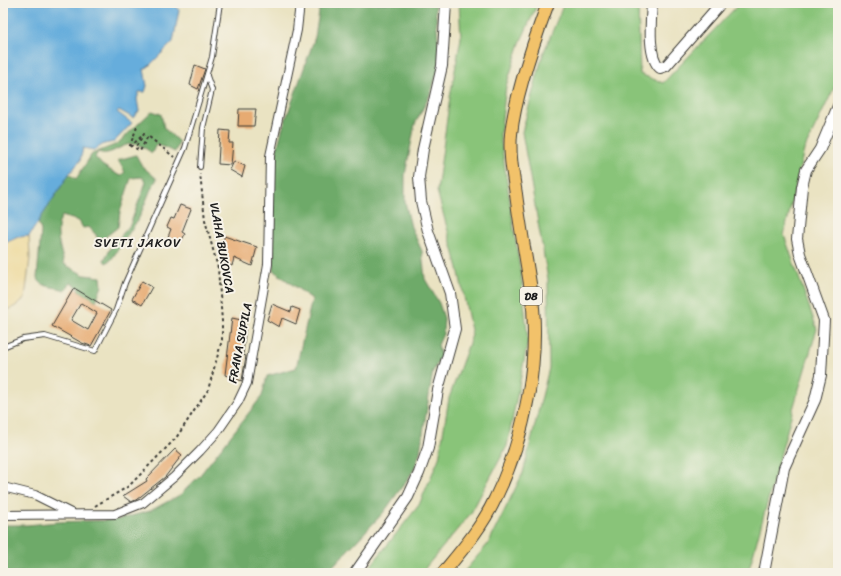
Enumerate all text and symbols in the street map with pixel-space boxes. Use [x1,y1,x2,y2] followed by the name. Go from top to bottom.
[203,201,241,295] street label: VLAHA BUKOVCA
[94,231,182,254] district label: SVETI JAKOV
[520,287,542,305] road number: D8
[221,301,259,385] street label: FRANA SUPILA

